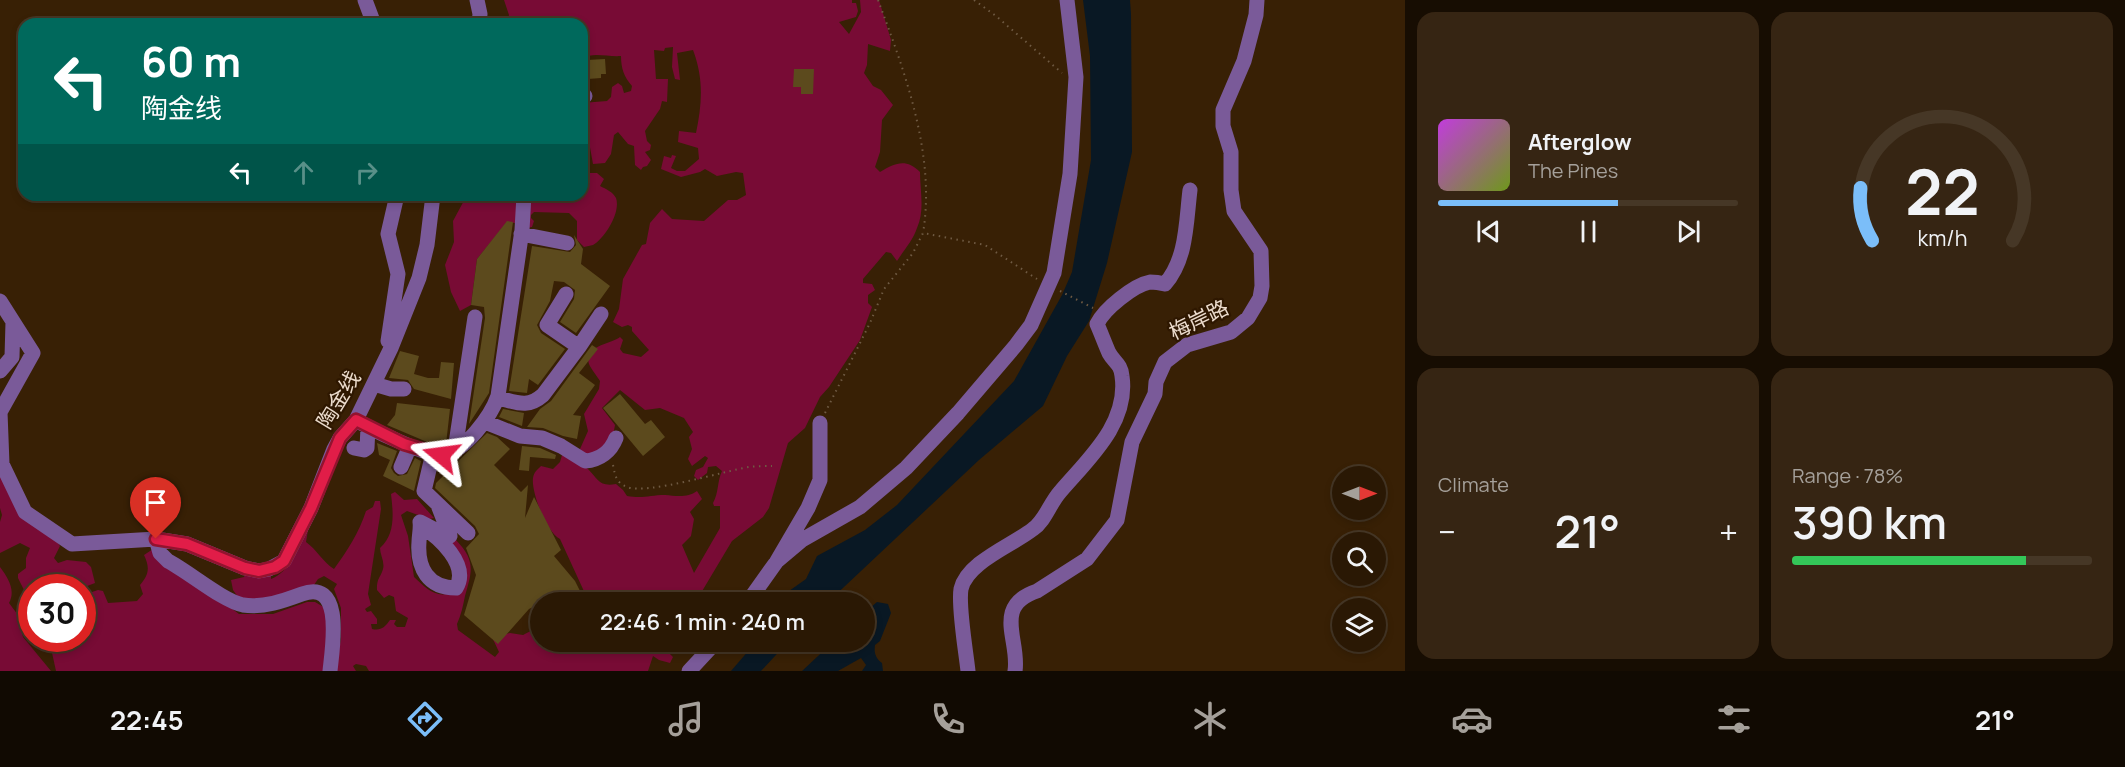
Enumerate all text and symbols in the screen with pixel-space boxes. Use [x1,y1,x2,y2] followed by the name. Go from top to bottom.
[141,32,241,90] text: 60 m
[42,42,120,120] icon: left
[141,89,222,126] text: 陶金线
[1528,127,1632,157] text: Afterglow
[1905,148,1979,234] text: 22
[224,156,257,189] icon: left
[287,156,320,189] icon: ahead
[350,156,383,189] icon: right
[1528,157,1618,184] text: The Pines
[1472,215,1505,248] icon: previous
[1572,215,1605,248] icon: pause
[1672,215,1705,248] icon: next
[1917,223,1967,252] text: km/h
[1164,293,1233,345] street label: 梅岸路
[310,365,366,434] street label: 陶金线
[409,423,473,487] position arrow
[1792,462,1903,489] text: Range · 78%
[1332,466,1386,520] north arrow
[1332,466,1386,652] map controls
[1438,471,1509,498] text: Climate
[130,477,181,539] pin
[139,486,172,519] icon: arrive
[1792,491,1947,553] text: 390 km
[1555,500,1620,562] text: 21°
[1438,509,1456,554] text: −
[1719,509,1738,554] text: +
[1332,532,1386,586] button: search
[18,574,96,652] speed limit sign: 30
[1332,598,1386,652] button: layers
[600,607,805,637] text: 22:46 · 1 min · 240 m
[404,698,446,740] icon: directions
[665,698,707,740] icon: music
[927,698,969,740] icon: phone
[1189,698,1231,740] icon: climate
[1451,698,1493,740] icon: car
[1713,698,1755,740] icon: filters
[110,701,184,738] text: 22:45
[1975,701,2015,738] text: 21°

